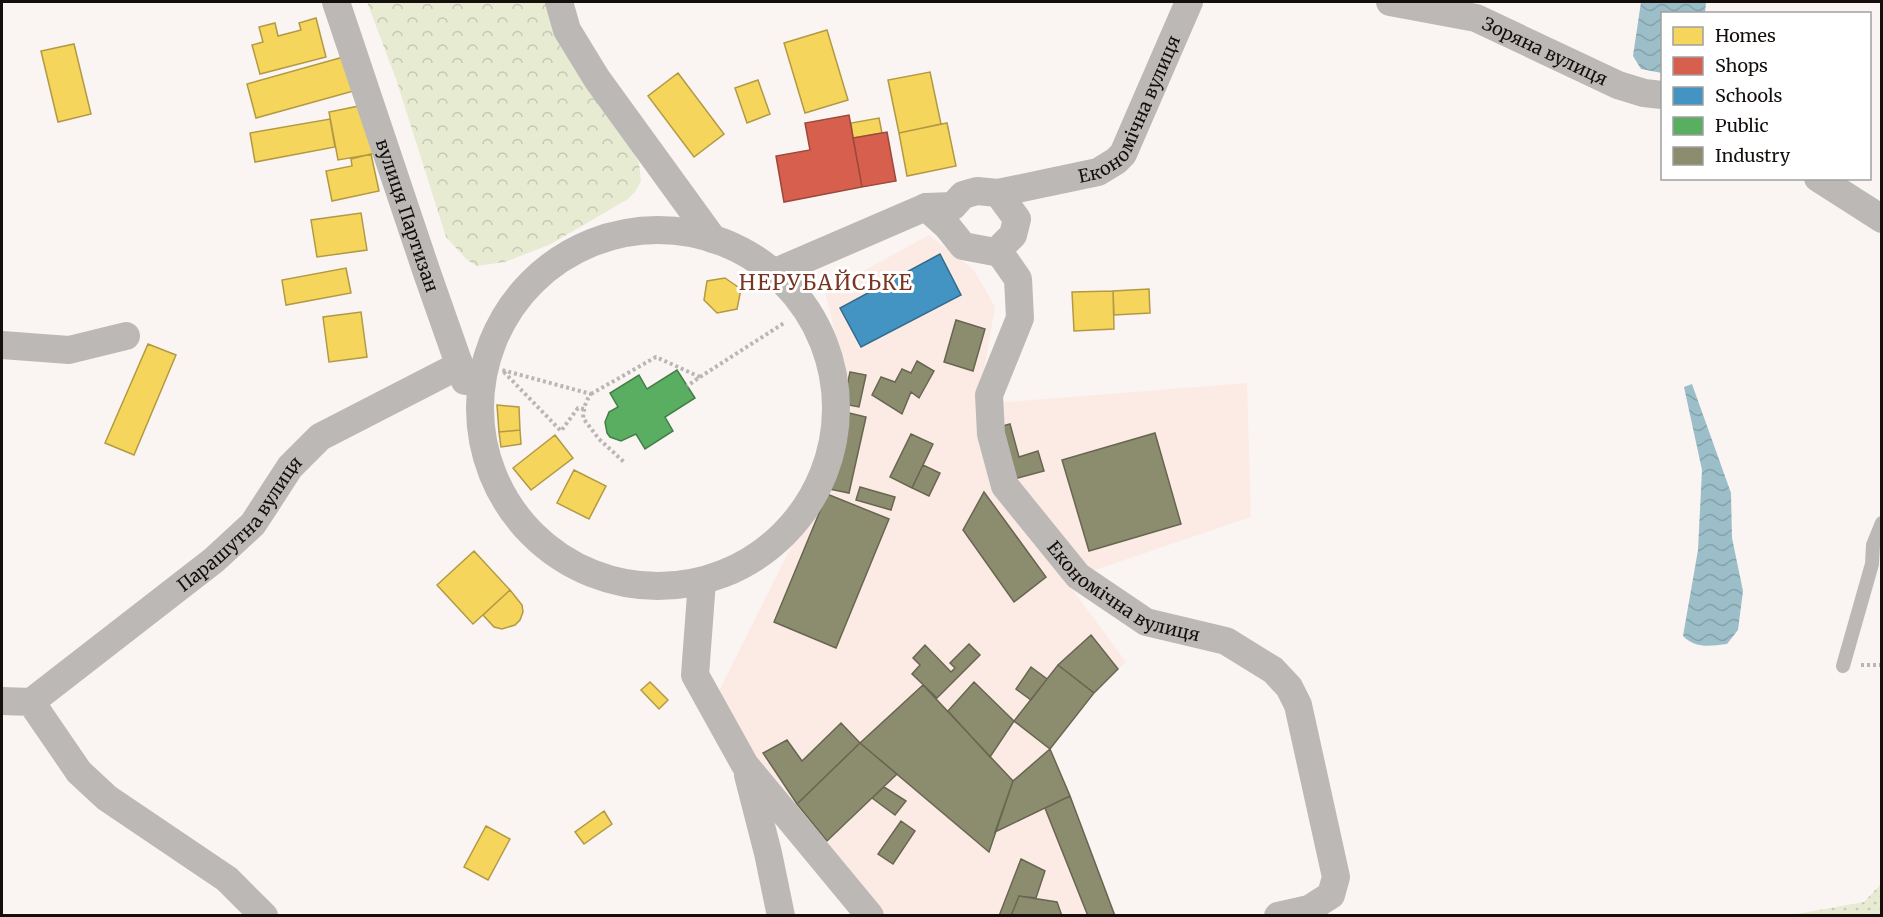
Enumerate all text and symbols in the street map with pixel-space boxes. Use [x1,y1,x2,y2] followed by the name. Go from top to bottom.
[1479,11,1612,90] street label: Зоряна вулиця
[1661,12,1871,180] legend
[1715,24,1776,47] text: Homes
[1076,31,1185,187] street label: Економічна вулиця
[1715,54,1768,77] text: Shops
[1715,84,1783,107] text: Schools
[1715,114,1769,137] text: Public
[371,136,444,295] street label: вулиця Партизан
[1715,144,1791,167] text: Industry
[739,269,913,296] district label: НЕРУБАЙСЬКЕ
[172,450,307,596] street label: Парашутна вулиця
[1042,536,1203,646] street label: Економічна вулиця

